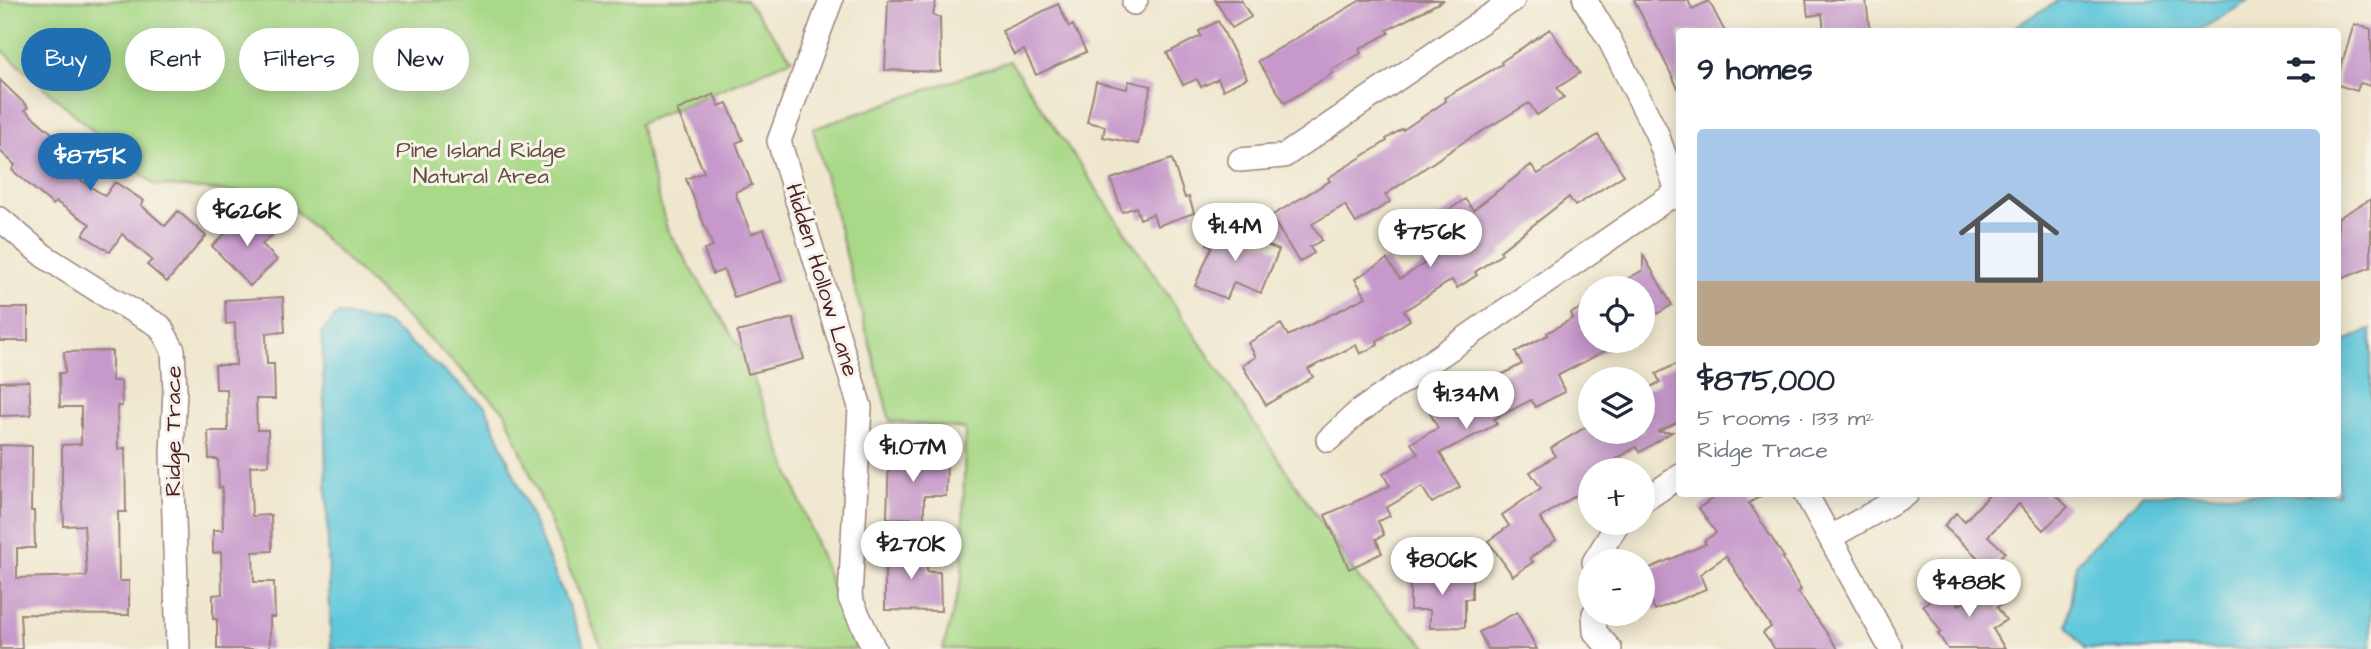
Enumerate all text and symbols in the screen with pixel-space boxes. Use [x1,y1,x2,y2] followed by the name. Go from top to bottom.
[21,28,111,91] chip: Buy
[125,28,225,91] chip: Rent
[239,28,359,91] chip: Filters
[373,28,469,91] chip: New
[1697,49,1812,91] text: 9 homes
[2282,51,2320,89] icon: filters
[41,134,139,193] pin: $875K
[396,134,566,192] park label: Pine Island Ridge Natural Area
[54,140,126,172] text: $875K
[1946,175,2072,301] icon: home
[777,179,867,381] street label: Hidden Hollow Lane
[198,188,296,248] pin: $626K
[213,195,281,227] text: $626K
[1186,204,1284,263] pin: $1.4M
[1208,210,1262,242] text: $1.4M
[1381,210,1479,269] pin: $756K
[1394,216,1466,248] text: $756K
[1578,276,1655,626] map controls
[1578,276,1655,353] button: locate
[1697,360,1835,402] text: $875,000
[157,366,190,496] street label: Ridge Trace
[1578,367,1655,444] button: layers
[1409,372,1523,431] pin: $1.34M
[1433,378,1499,410] text: $1.34M
[1697,402,1874,434] text: 5 rooms · 133 m²
[856,424,970,484] pin: $1.07M
[880,431,946,463] text: $1.07M
[1697,434,1828,466] text: Ridge Trace
[1578,458,1655,535] button: +
[862,522,960,581] pin: $270K
[877,528,945,560] text: $270K
[1393,538,1491,597] pin: $806K
[1407,544,1477,576] text: $806K
[1578,549,1655,626] button: −
[1920,560,2018,619] pin: $488K
[1933,566,2005,598] text: $488K

